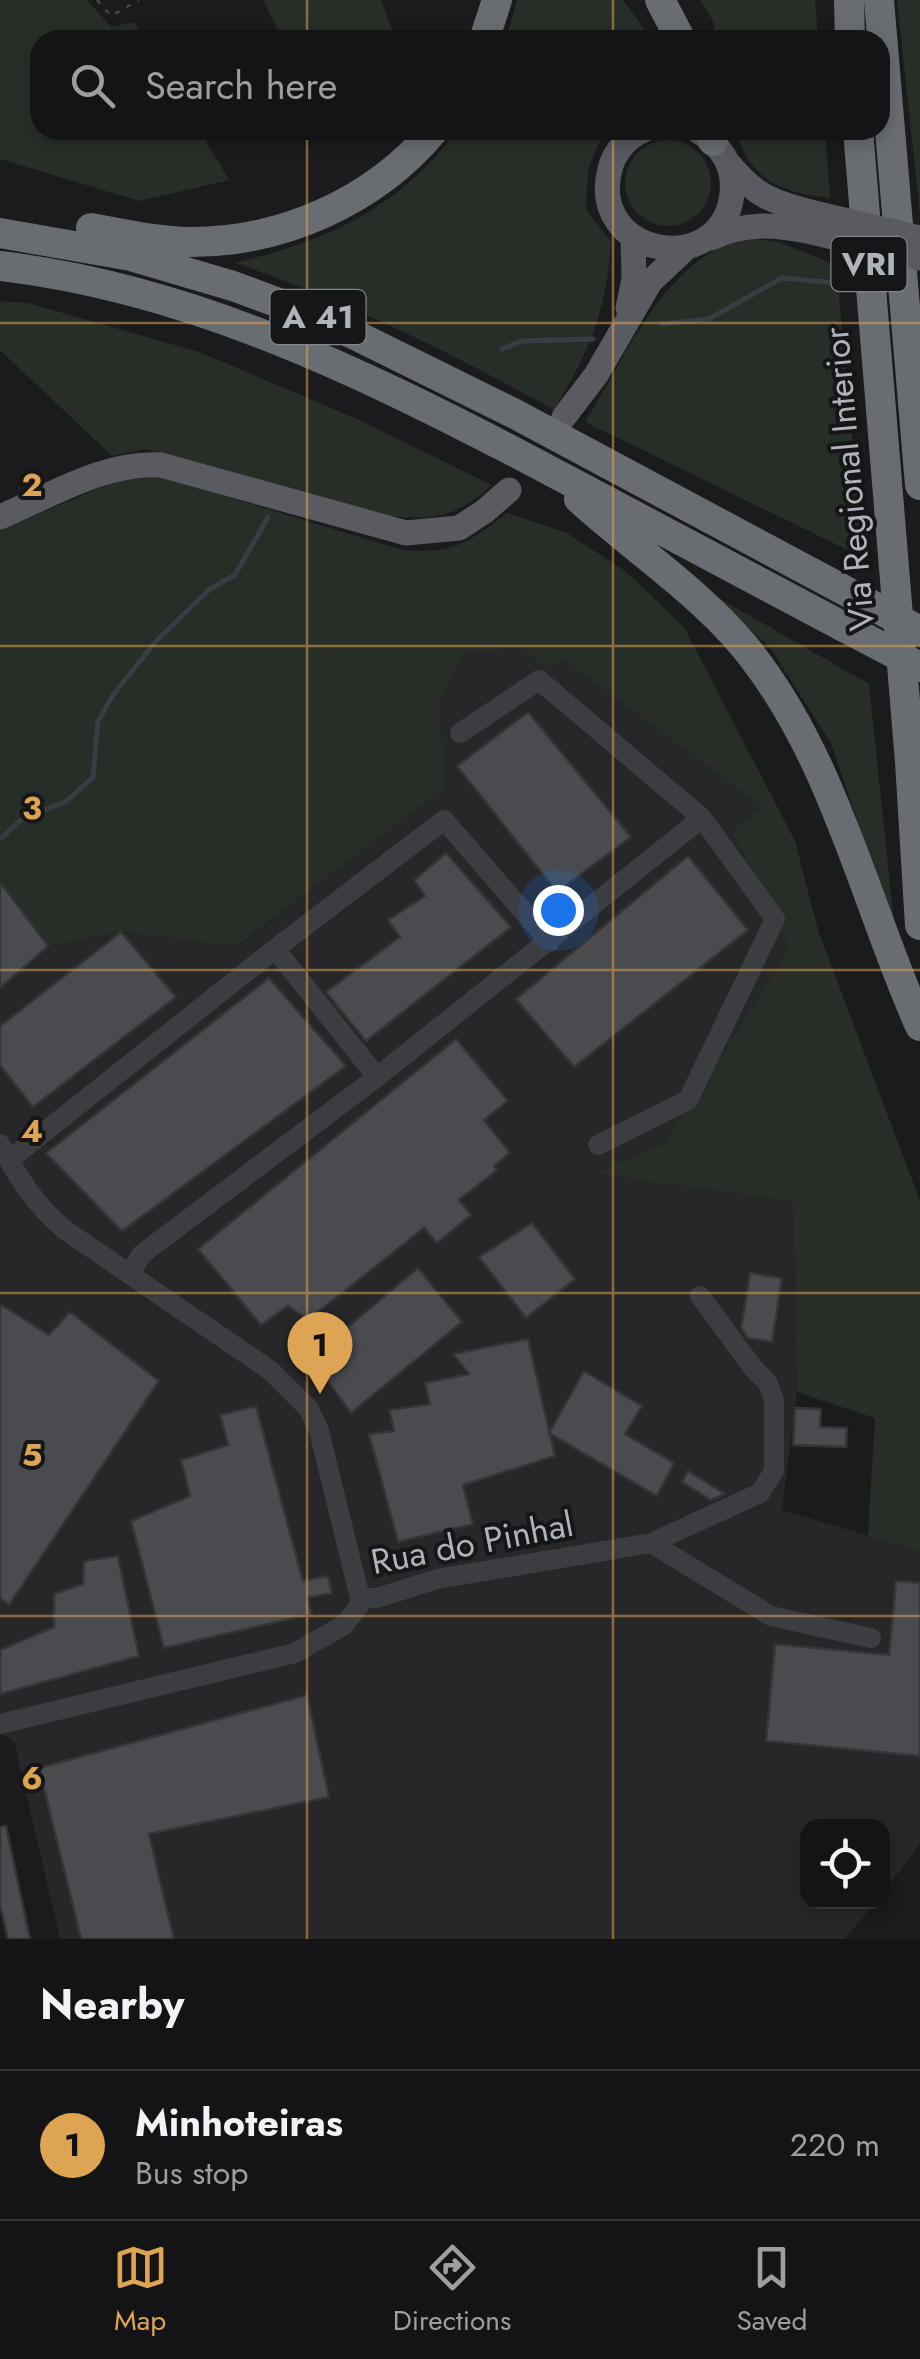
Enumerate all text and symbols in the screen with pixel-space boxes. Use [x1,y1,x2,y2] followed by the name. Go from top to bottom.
[30,30,890,140] search box
[65,58,120,113] icon: search
[145,58,337,113] text: Search here
[832,237,906,291] road number: VRI
[270,290,366,344] road number: A 41
[811,325,887,633] street label: Via Regional Interior
[22,462,43,508] text: 2
[22,785,42,831] text: 3
[533,885,584,936] your location
[21,1108,43,1154] text: 4
[288,1312,352,1394] pin: 1
[22,1432,42,1478] text: 5
[367,1499,577,1587] street label: Rua do Pinhal
[21,1755,43,1801] text: 6
[800,1819,890,1909] map controls
[800,1819,890,1909] button: locate
[40,1974,184,2035] text: Nearby
[135,2095,343,2150] text: Minhoteiras
[64,2122,81,2168] text: 1
[790,2122,880,2168] text: 220 m
[135,2150,248,2196] text: Bus stop
[113,2240,168,2341] tab: Map
[393,2240,511,2341] tab: Directions
[736,2240,807,2341] tab: Saved

